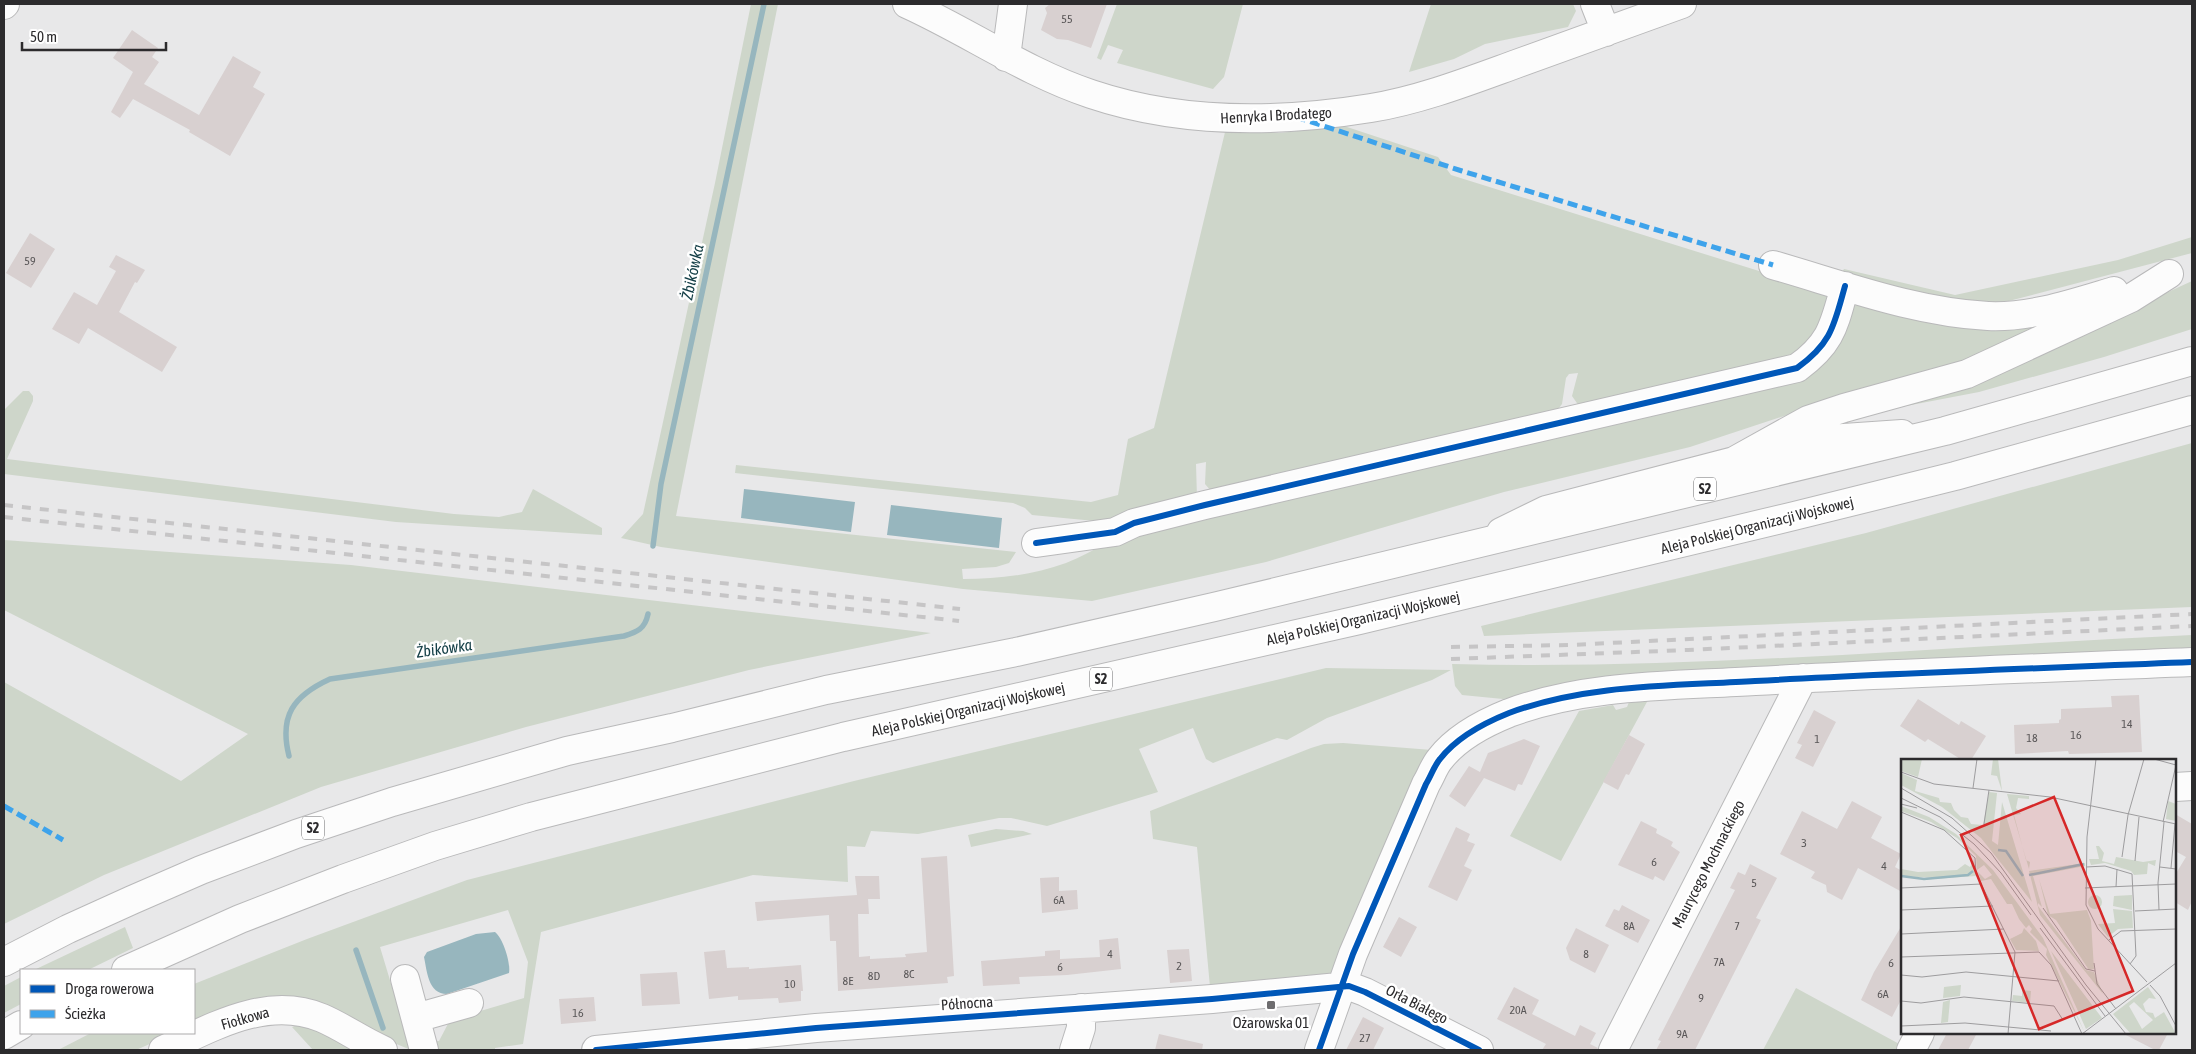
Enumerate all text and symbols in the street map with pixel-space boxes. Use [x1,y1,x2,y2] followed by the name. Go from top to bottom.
[1061,12,1073,26] house number: 55
[22,20,166,52] scale bar
[30,28,57,45] text: 50 m
[1220,104,1332,126] street label: Henryka I Brodatego
[677,242,707,301] water label: Żbikówka
[24,254,36,268] house number: 59
[1694,478,1716,500] road number: S2
[1659,493,1855,557] street label: Aleja Polskiej Organizacji Wojskowej
[1265,587,1461,649] street label: Aleja Polskiej Organizacji Wojskowej
[415,635,474,661] water label: Żbikówka
[1090,668,1112,691] road number: S2
[870,678,1066,740] street label: Aleja Polskiej Organizacji Wojskowej
[2121,717,2133,731] house number: 14
[2070,728,2082,742] house number: 16
[2026,731,2038,745] house number: 18
[1814,732,1820,746] house number: 1
[1901,759,2176,1034] inset map
[1668,797,1748,931] street label: Maurycego Mochnackiego
[302,816,324,840] road number: S2
[1801,836,1807,850] house number: 3
[1651,855,1657,869] house number: 6
[1881,859,1887,873] house number: 4
[1751,876,1757,890] house number: 5
[1053,893,1065,907] house number: 6A
[1623,919,1635,933] house number: 8A
[1734,919,1740,933] house number: 7
[1107,947,1113,961] house number: 4
[1583,947,1589,961] house number: 8
[1713,955,1725,969] house number: 7A
[1888,956,1894,970] house number: 6
[1176,959,1182,973] house number: 2
[1057,960,1063,974] house number: 6
[903,967,915,981] house number: 8C
[20,969,195,1034] legend
[868,969,880,983] house number: 8D
[843,974,853,988] house number: 8E
[784,977,796,991] house number: 10
[65,980,154,997] text: Droga rowerowa
[1383,981,1451,1027] street label: Orła Białego
[1877,987,1889,1001] house number: 6A
[1698,991,1704,1005] house number: 9
[940,993,994,1013] street label: Północna
[1265,999,1277,1011] marker: Ożarowska 01
[219,1003,271,1033] street label: Fiołkowa
[1509,1003,1527,1017] house number: 20A
[65,1005,106,1022] text: Ścieżka
[572,1006,584,1020] house number: 16
[1233,1014,1309,1031] place label: Ożarowska 01
[1676,1027,1688,1041] house number: 9A
[1359,1031,1371,1045] house number: 27

